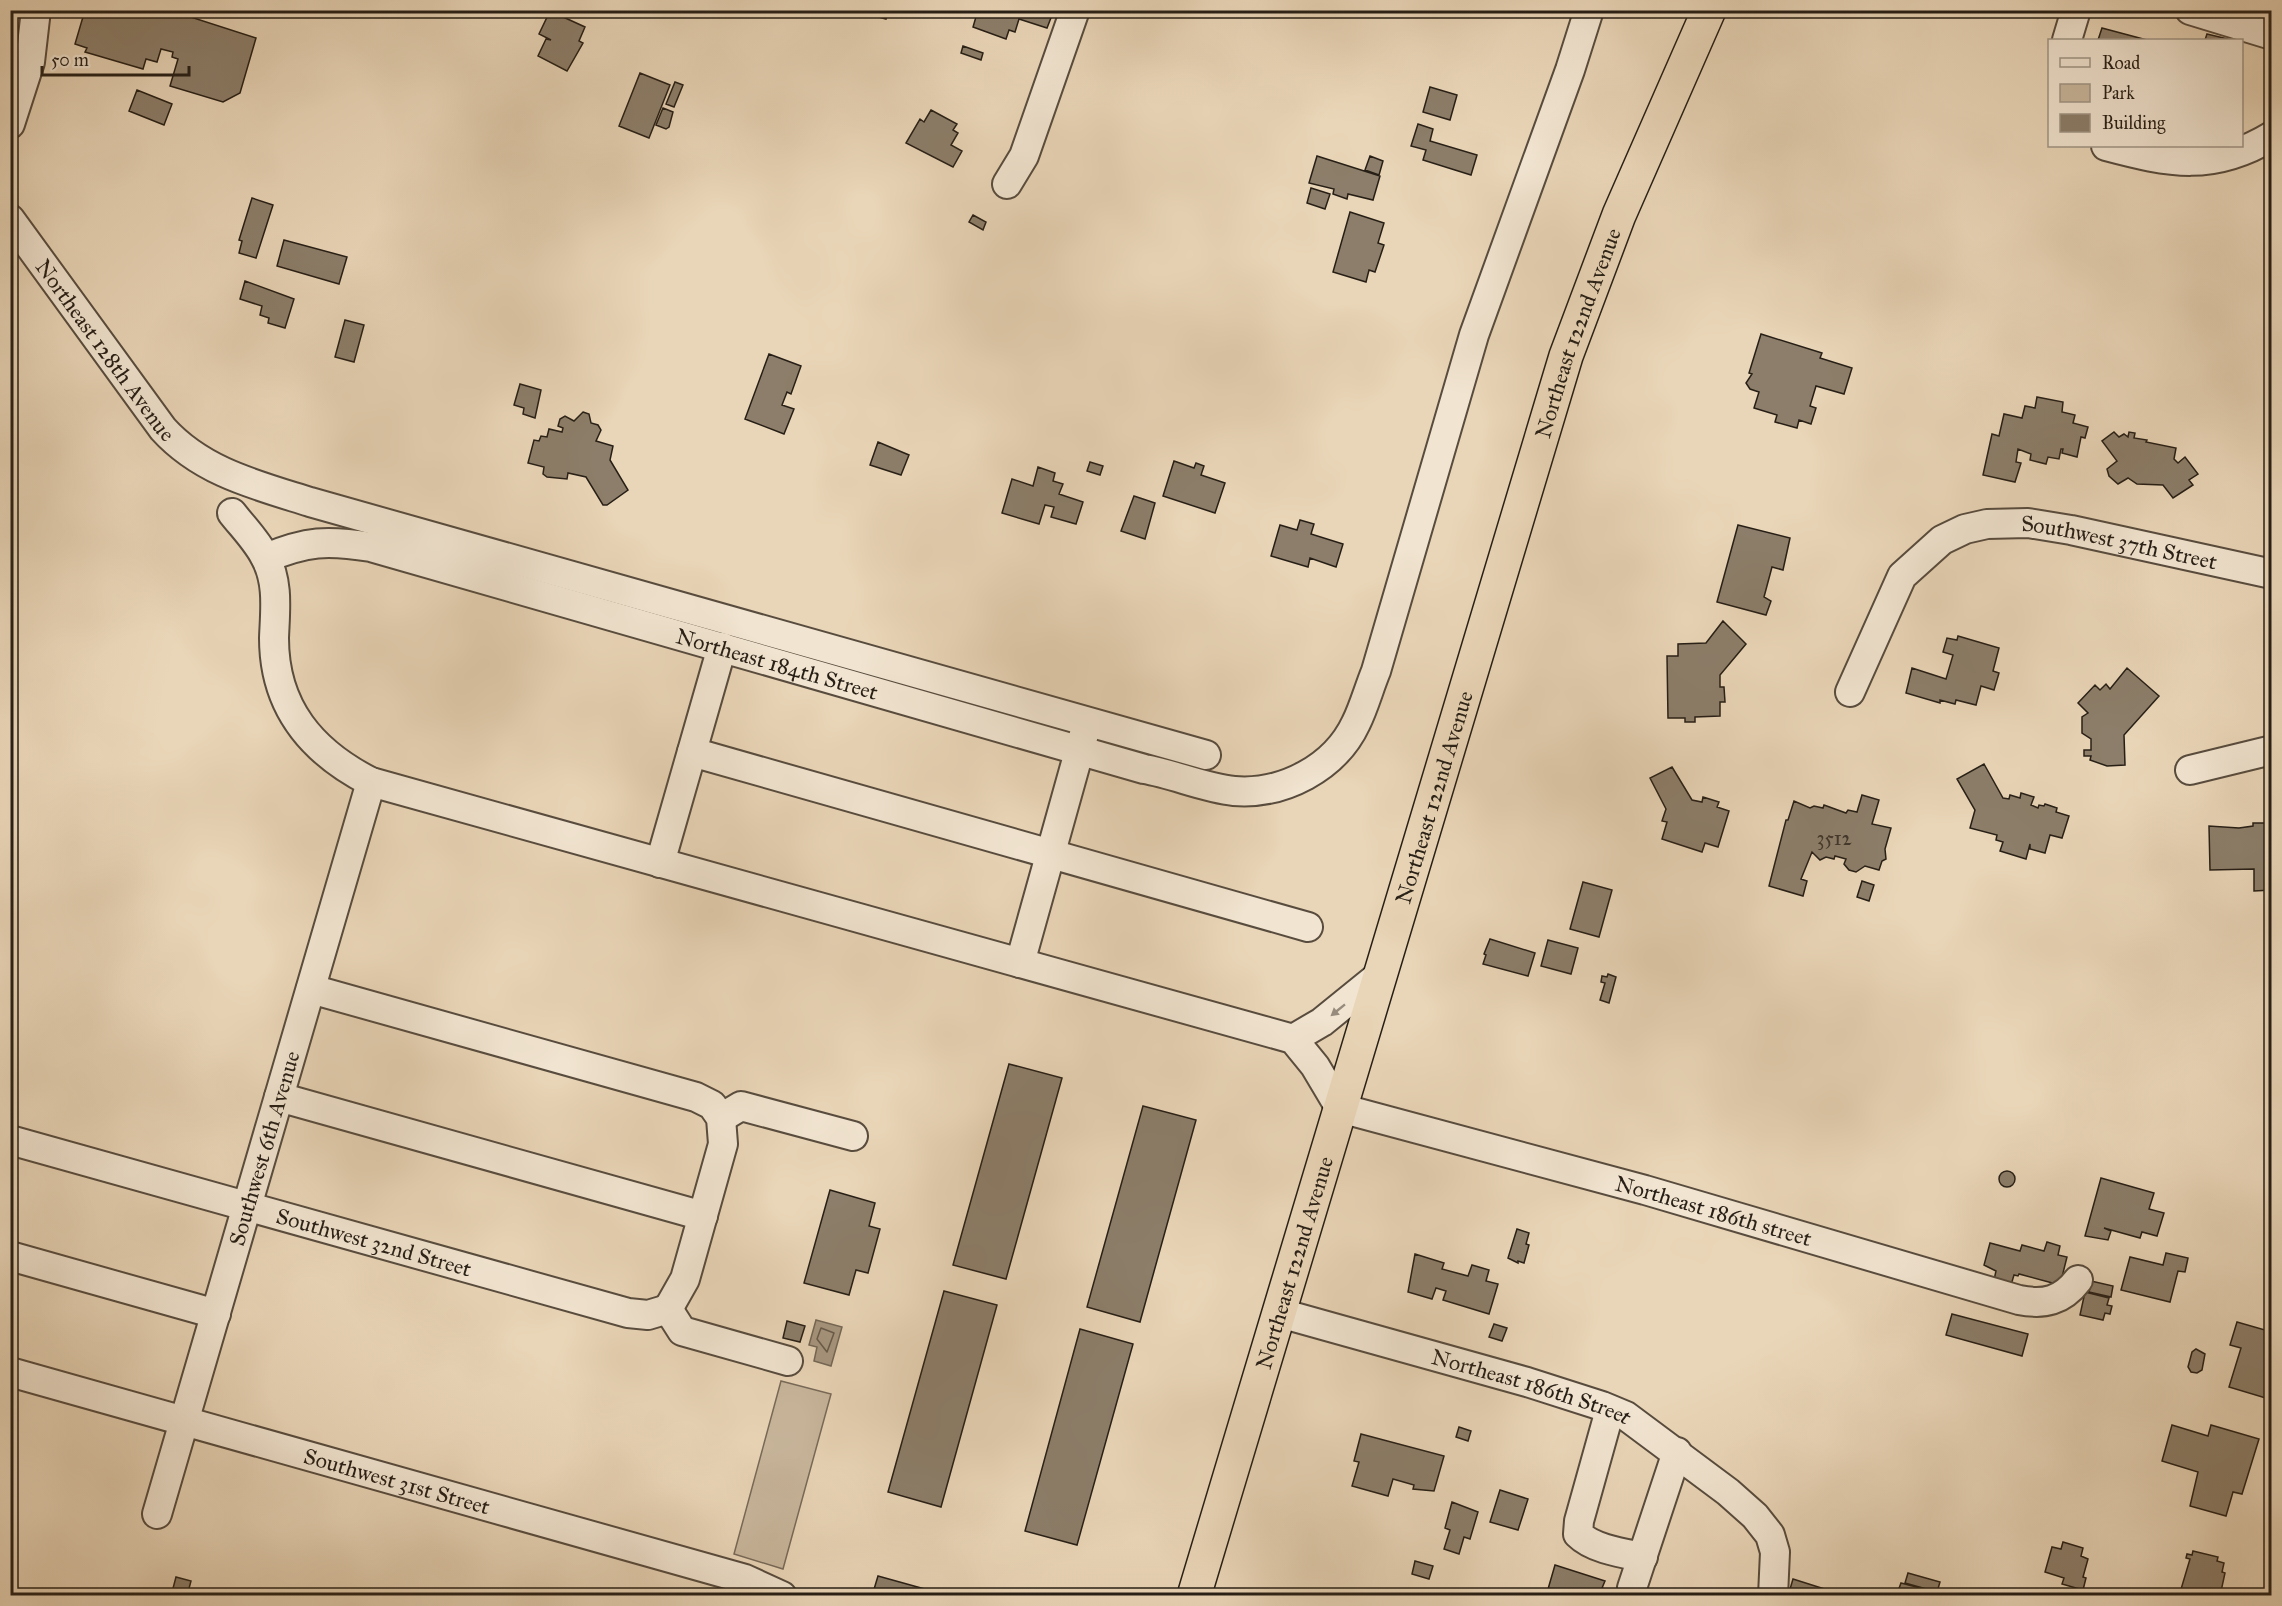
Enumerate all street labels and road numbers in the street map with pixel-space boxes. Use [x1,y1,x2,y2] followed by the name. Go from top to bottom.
[1529,224,1626,441] street label: Northeast 122nd Avenue
[30,254,181,447] street label: Northeast 128th Avenue
[2021,509,2220,575] street label: Southwest 37th Street
[673,622,881,705] street label: Northeast 184th Street
[1389,688,1478,907] street label: Northeast 122nd Avenue
[223,1048,305,1249] street label: Southwest 6th Avenue
[1249,1153,1339,1372] street label: Northeast 122nd Avenue
[1612,1169,1815,1252] street label: Northeast 186th street
[273,1202,475,1282] street label: Southwest 32nd Street
[1429,1343,1638,1430] street label: Northeast 186th Street
[301,1442,493,1520] street label: Southwest 31st Street

